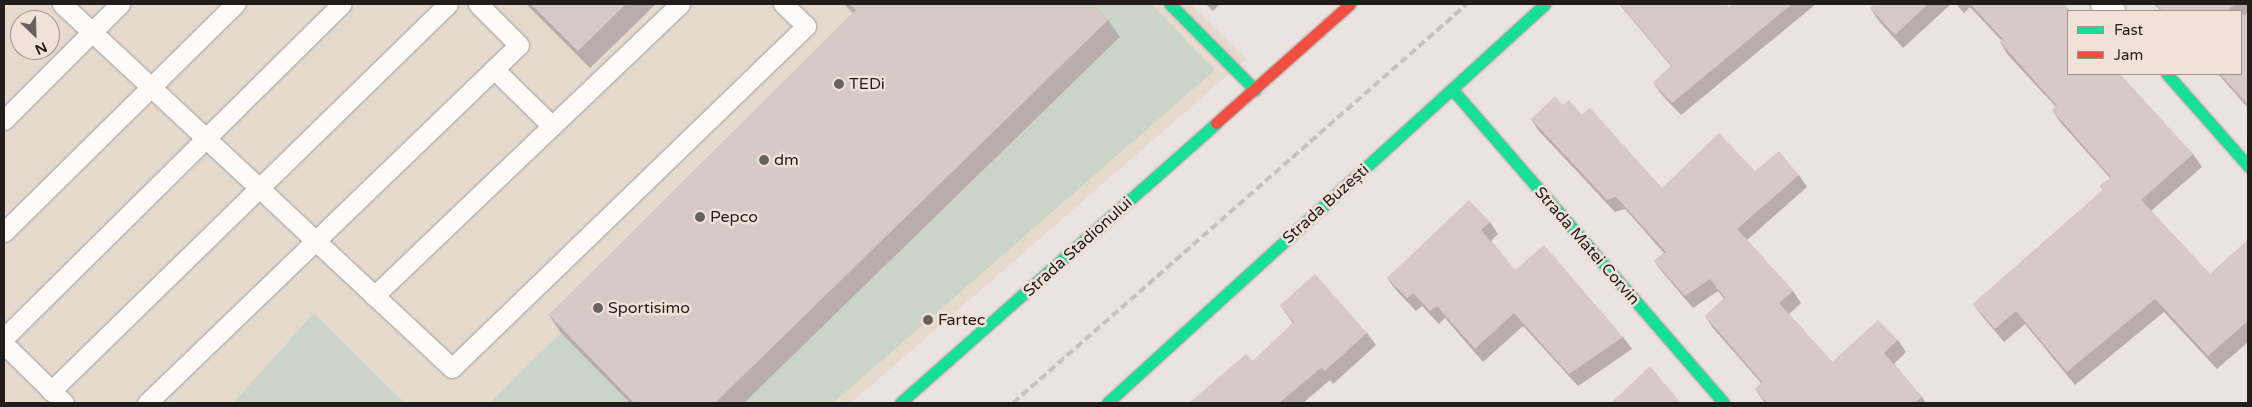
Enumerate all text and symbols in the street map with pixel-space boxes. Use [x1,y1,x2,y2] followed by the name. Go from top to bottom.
[10,10,60,60] north arrow
[2067,10,2242,75] legend
[2114,21,2143,39] text: Fast
[32,38,49,58] text: N
[2114,46,2143,64] text: Jam
[849,74,885,94] place label: TEDi
[833,78,845,90] marker: TEDi
[774,150,799,170] place label: dm
[758,154,770,166] marker: dm
[1279,160,1373,248] street label: Strada Buzești
[1530,183,1644,309] street label: Strada Matei Corvin
[1020,193,1136,301] street label: Strada Stadionului
[710,207,758,227] place label: Pepco
[694,211,706,223] marker: Pepco
[608,298,690,318] place label: Sportisimo
[592,302,604,314] marker: Sportisimo
[938,310,985,330] place label: Fartec
[922,314,934,326] marker: Fartec

